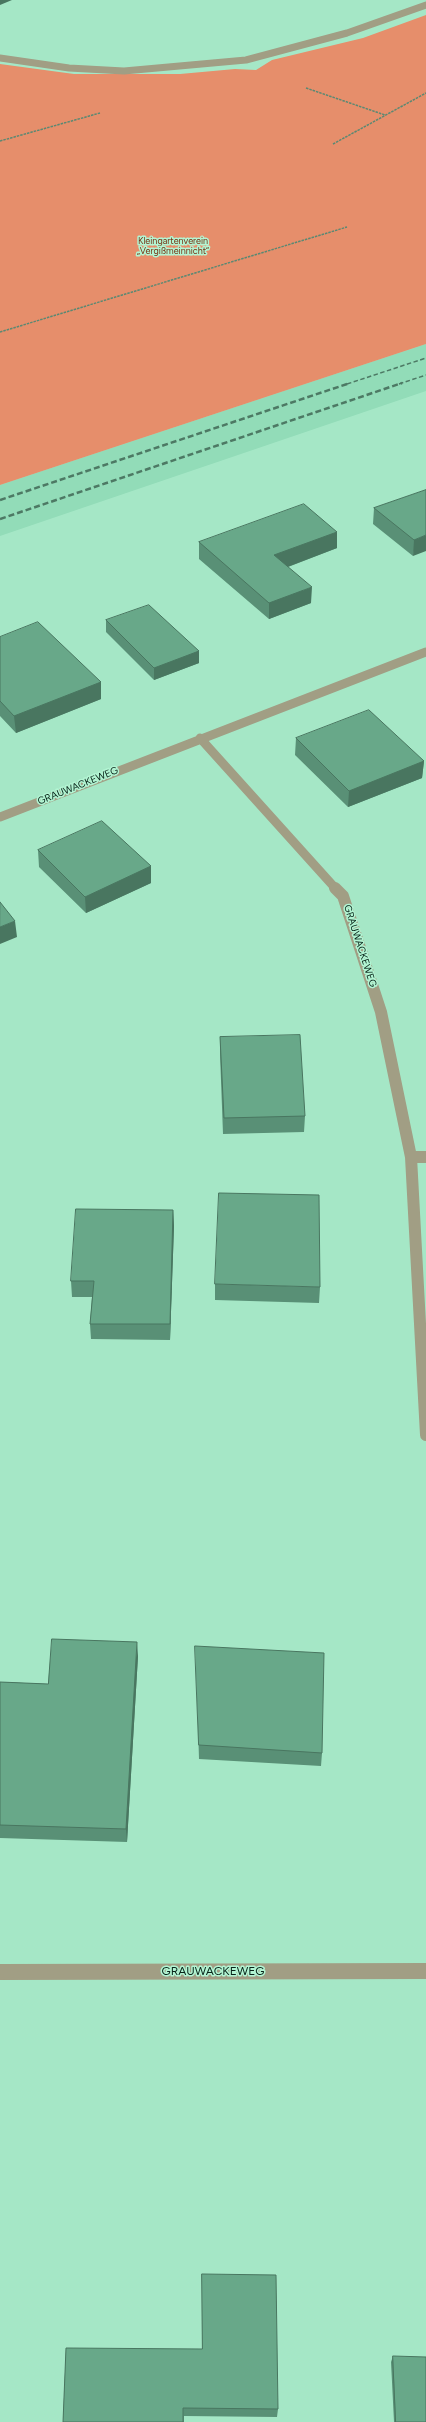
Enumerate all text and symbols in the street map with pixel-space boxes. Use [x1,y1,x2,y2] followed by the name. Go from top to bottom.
[137,236,209,257] park label: Kleingartenverein „Vergißmeinnicht“
[36,764,120,808] street label: GRAUWACKEWEG
[341,903,379,989] street label: GRAUWACKEWEG
[162,1964,264,1978] street label: GRAUWACKEWEG

